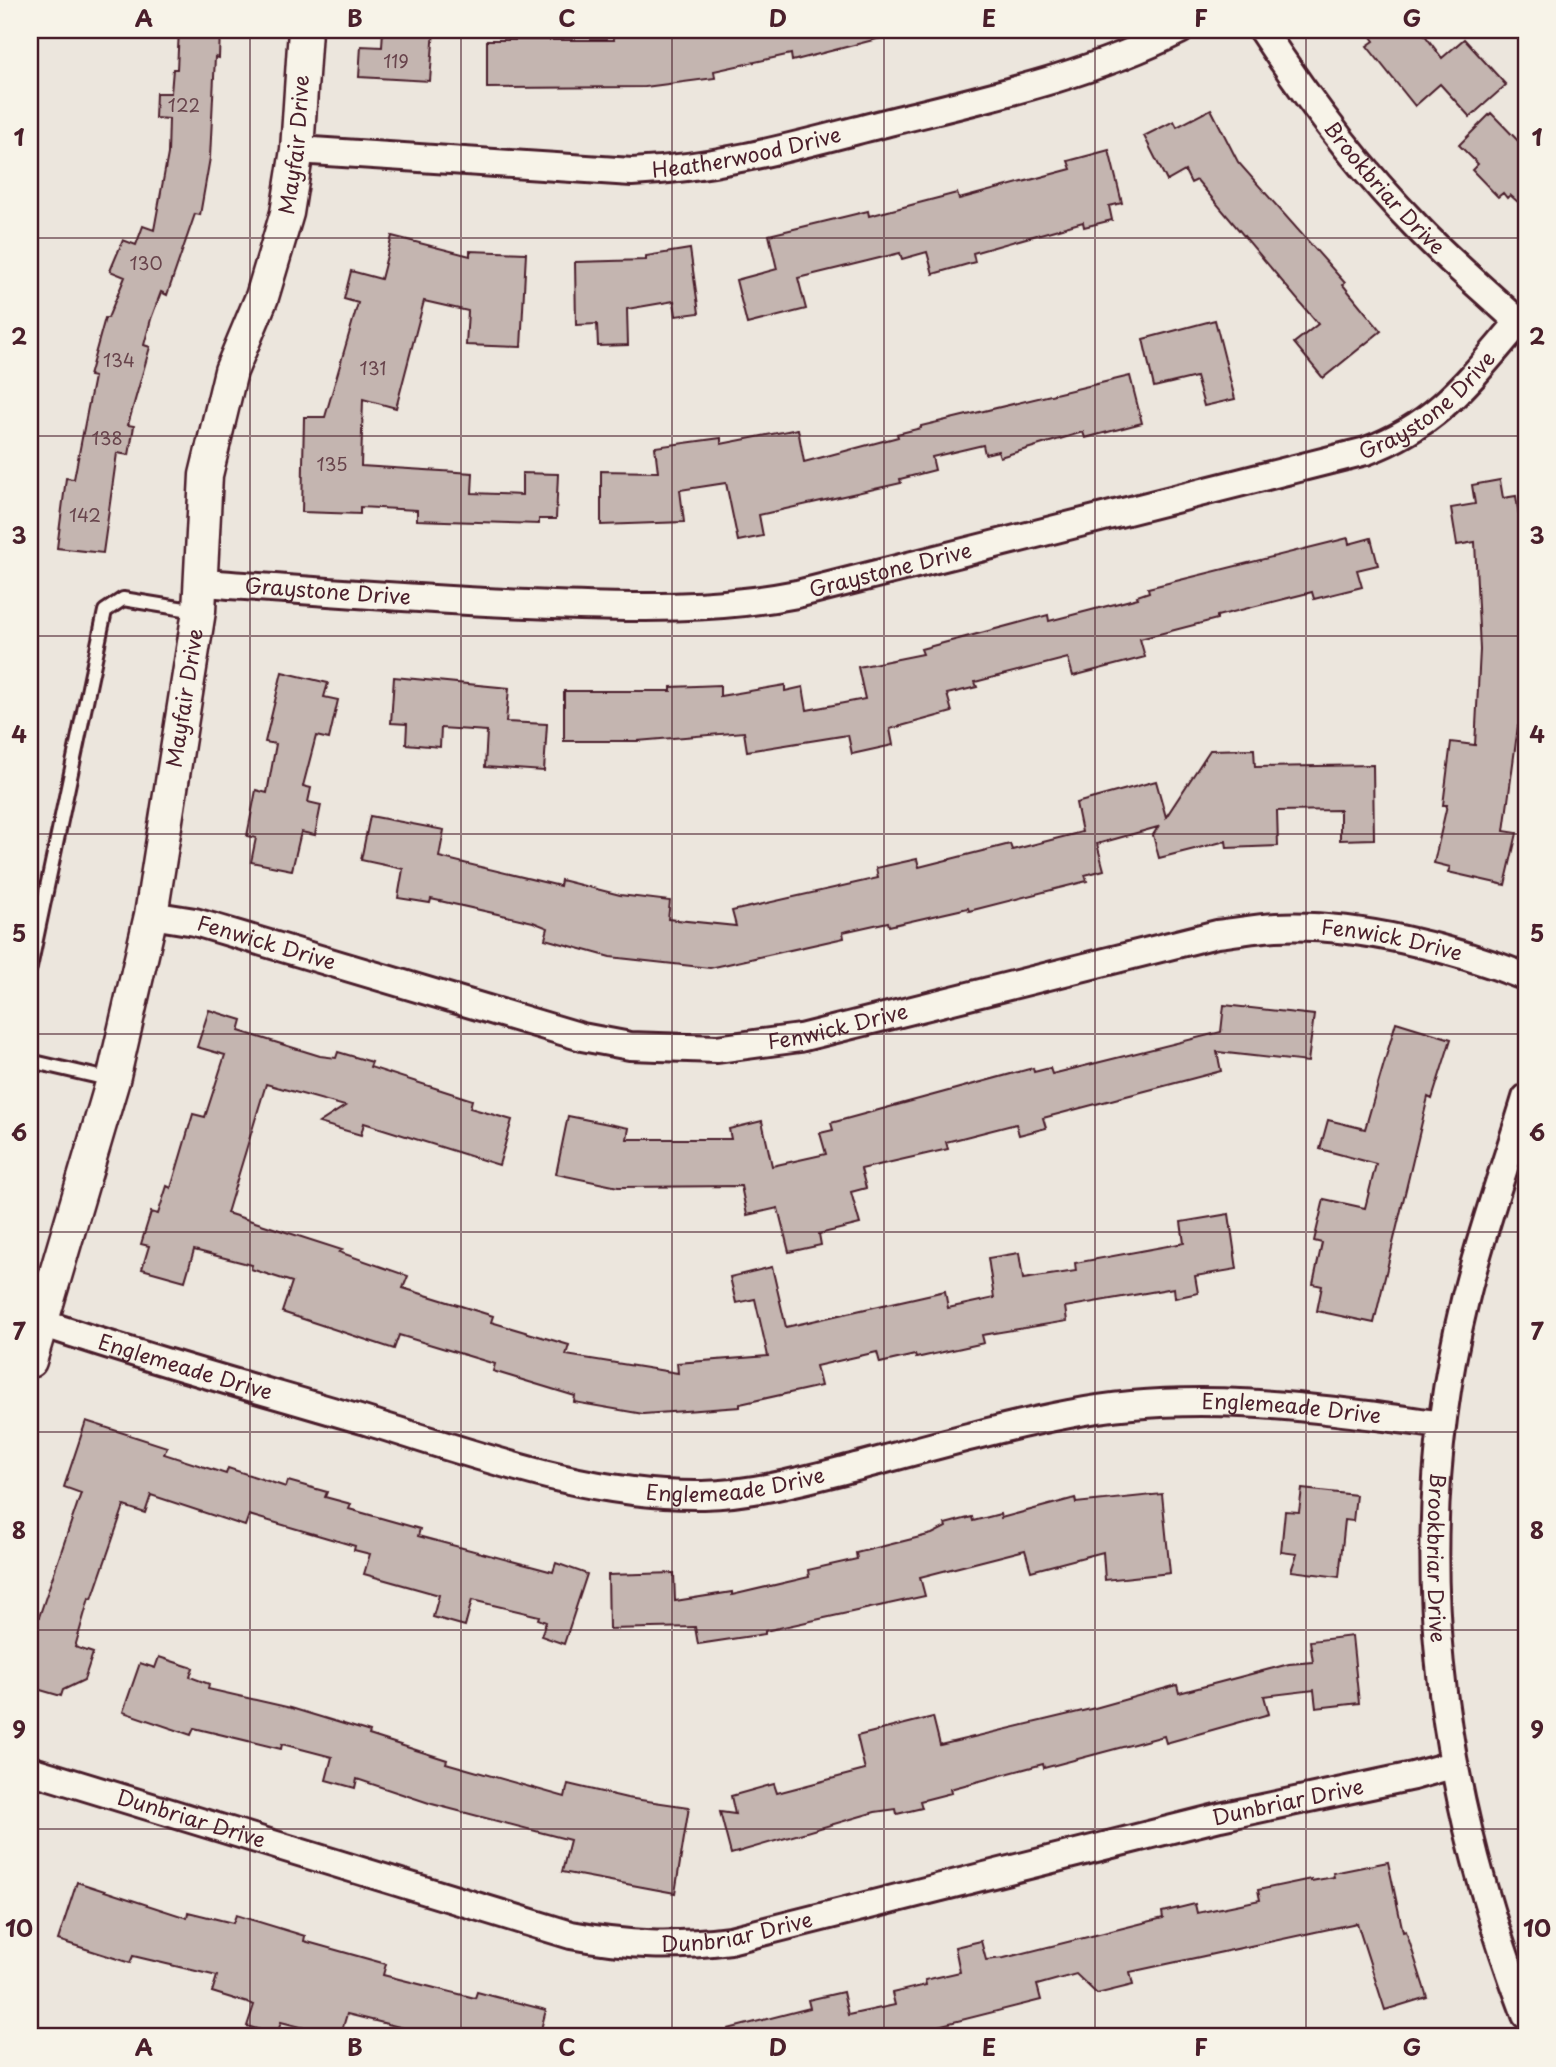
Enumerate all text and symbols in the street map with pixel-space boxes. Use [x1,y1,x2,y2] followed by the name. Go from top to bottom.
[135,0,153,35] text: A
[347,0,363,35] text: B
[558,0,576,35] text: C
[769,0,787,35] text: D
[982,0,996,35] text: E
[1194,0,1208,35] text: F
[1403,0,1421,35] text: G
[383,47,409,74] house number: 119
[269,74,316,217] street label: Mayfair Drive
[168,91,200,118] house number: 122
[1317,113,1454,261] street label: Brookbriar Drive
[650,117,844,185] street label: Heatherwood Drive
[14,119,25,154] text: 1
[1532,119,1543,154] text: 1
[129,249,163,276] house number: 130
[11,318,27,353] text: 2
[1529,318,1545,353] text: 2
[1354,343,1502,466] street label: Graystone Drive
[103,346,135,373] house number: 134
[360,354,386,381] house number: 131
[91,424,123,451] house number: 138
[316,450,348,477] house number: 135
[69,501,101,528] house number: 142
[11,517,27,552] text: 3
[1529,517,1545,552] text: 3
[805,533,975,604] street label: Graystone Drive
[244,568,412,612] street label: Graystone Drive
[157,626,210,770] street label: Mayfair Drive
[11,716,27,751] text: 4
[1529,716,1545,751] text: 4
[194,906,340,977] street label: Fenwick Drive
[1320,910,1467,968] street label: Fenwick Drive
[12,915,26,950] text: 5
[1530,915,1544,950] text: 5
[765,994,911,1056] street label: Fenwick Drive
[11,1114,27,1149] text: 6
[1529,1114,1545,1149] text: 6
[12,1313,26,1348] text: 7
[1530,1313,1544,1348] text: 7
[95,1325,277,1407] street label: Englemeade Drive
[1201,1384,1383,1431] street label: Englemeade Drive
[645,1458,828,1509] street label: Englemeade Drive
[1420,1472,1456,1644] street label: Brookbriar Drive
[12,1512,26,1547] text: 8
[1530,1512,1544,1547] text: 8
[12,1711,26,1746] text: 9
[1530,1711,1544,1746] text: 9
[1209,1769,1366,1832] street label: Dunbriar Drive
[113,1779,270,1855] street label: Dunbriar Drive
[660,1902,816,1959] street label: Dunbriar Drive
[5,1910,33,1945] text: 10
[1523,1910,1551,1945] text: 10
[135,2029,153,2064] text: A
[347,2029,363,2064] text: B
[558,2029,576,2064] text: C
[769,2029,787,2064] text: D
[982,2029,996,2064] text: E
[1194,2029,1208,2064] text: F
[1403,2029,1421,2064] text: G

